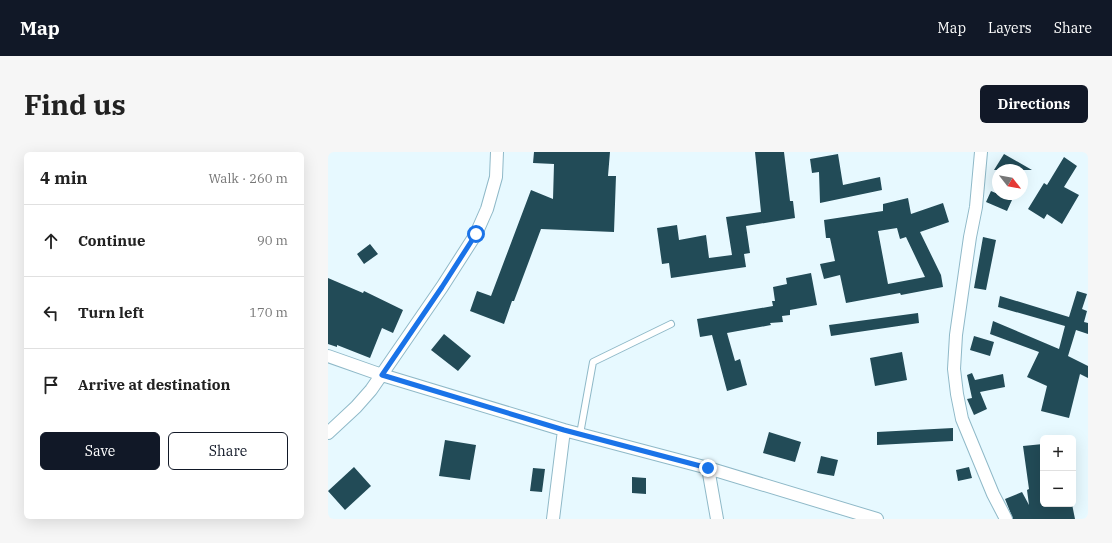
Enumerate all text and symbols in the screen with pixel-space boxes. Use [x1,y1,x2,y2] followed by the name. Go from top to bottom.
[20,16,60,40] text: Map
[938,19,966,37] text: Map
[988,19,1032,37] text: Layers
[1054,19,1092,37] text: Share
[980,85,1088,123] button: Directions
[24,86,126,123] text: Find us
[992,164,1028,200] north arrow
[40,167,88,189] text: 4 min
[209,170,288,187] text: Walk · 260 m
[467,225,485,243] route start
[40,230,62,252] icon: ahead
[78,231,145,250] text: Continue
[257,232,288,249] text: 90 m
[40,302,62,324] icon: left
[78,303,144,322] text: Turn left
[249,304,288,321] text: 170 m
[40,374,62,396] icon: arrive
[78,375,230,394] text: Arrive at destination
[40,432,160,470] button: Save
[168,432,288,470] button: Share
[1040,435,1076,507] map controls
[1040,435,1076,471] button: +
[699,459,717,477] route end
[1040,471,1076,507] button: −

